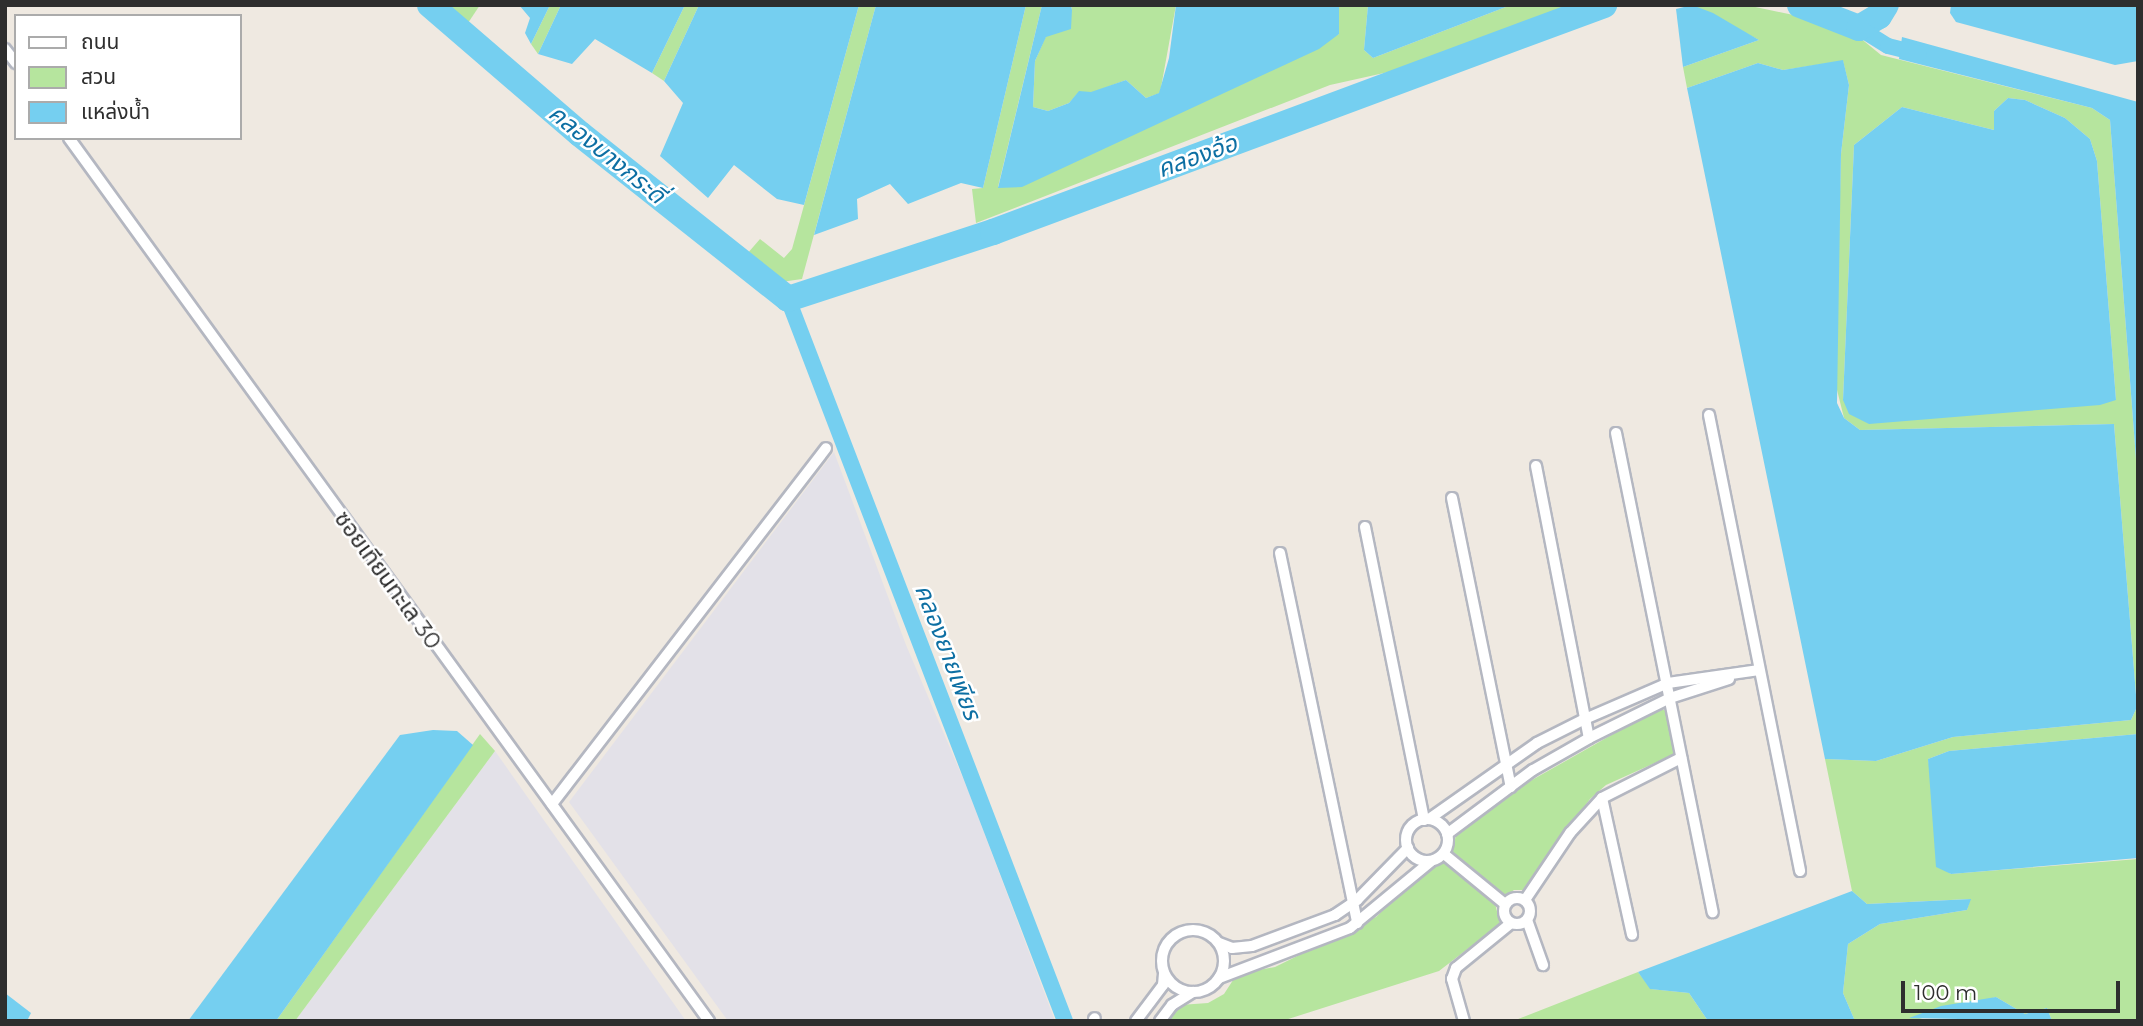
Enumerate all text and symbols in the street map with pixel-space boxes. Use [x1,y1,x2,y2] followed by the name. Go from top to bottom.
[14,14,242,140] legend
[81,29,119,54] text: ถนน
[81,64,116,89] text: สวน
[543,98,671,210] water label: คลองบางกระดี่
[81,99,150,124] text: แหล่งน้ำ
[1153,128,1241,184] water label: คลองอ้อ
[329,506,447,654] street label: ซอยเทียนทะเล 30
[909,580,987,724] water label: คลองยายเพียร
[1905,967,2124,1011] scale bar
[1914,980,1977,1005] text: 100 m

